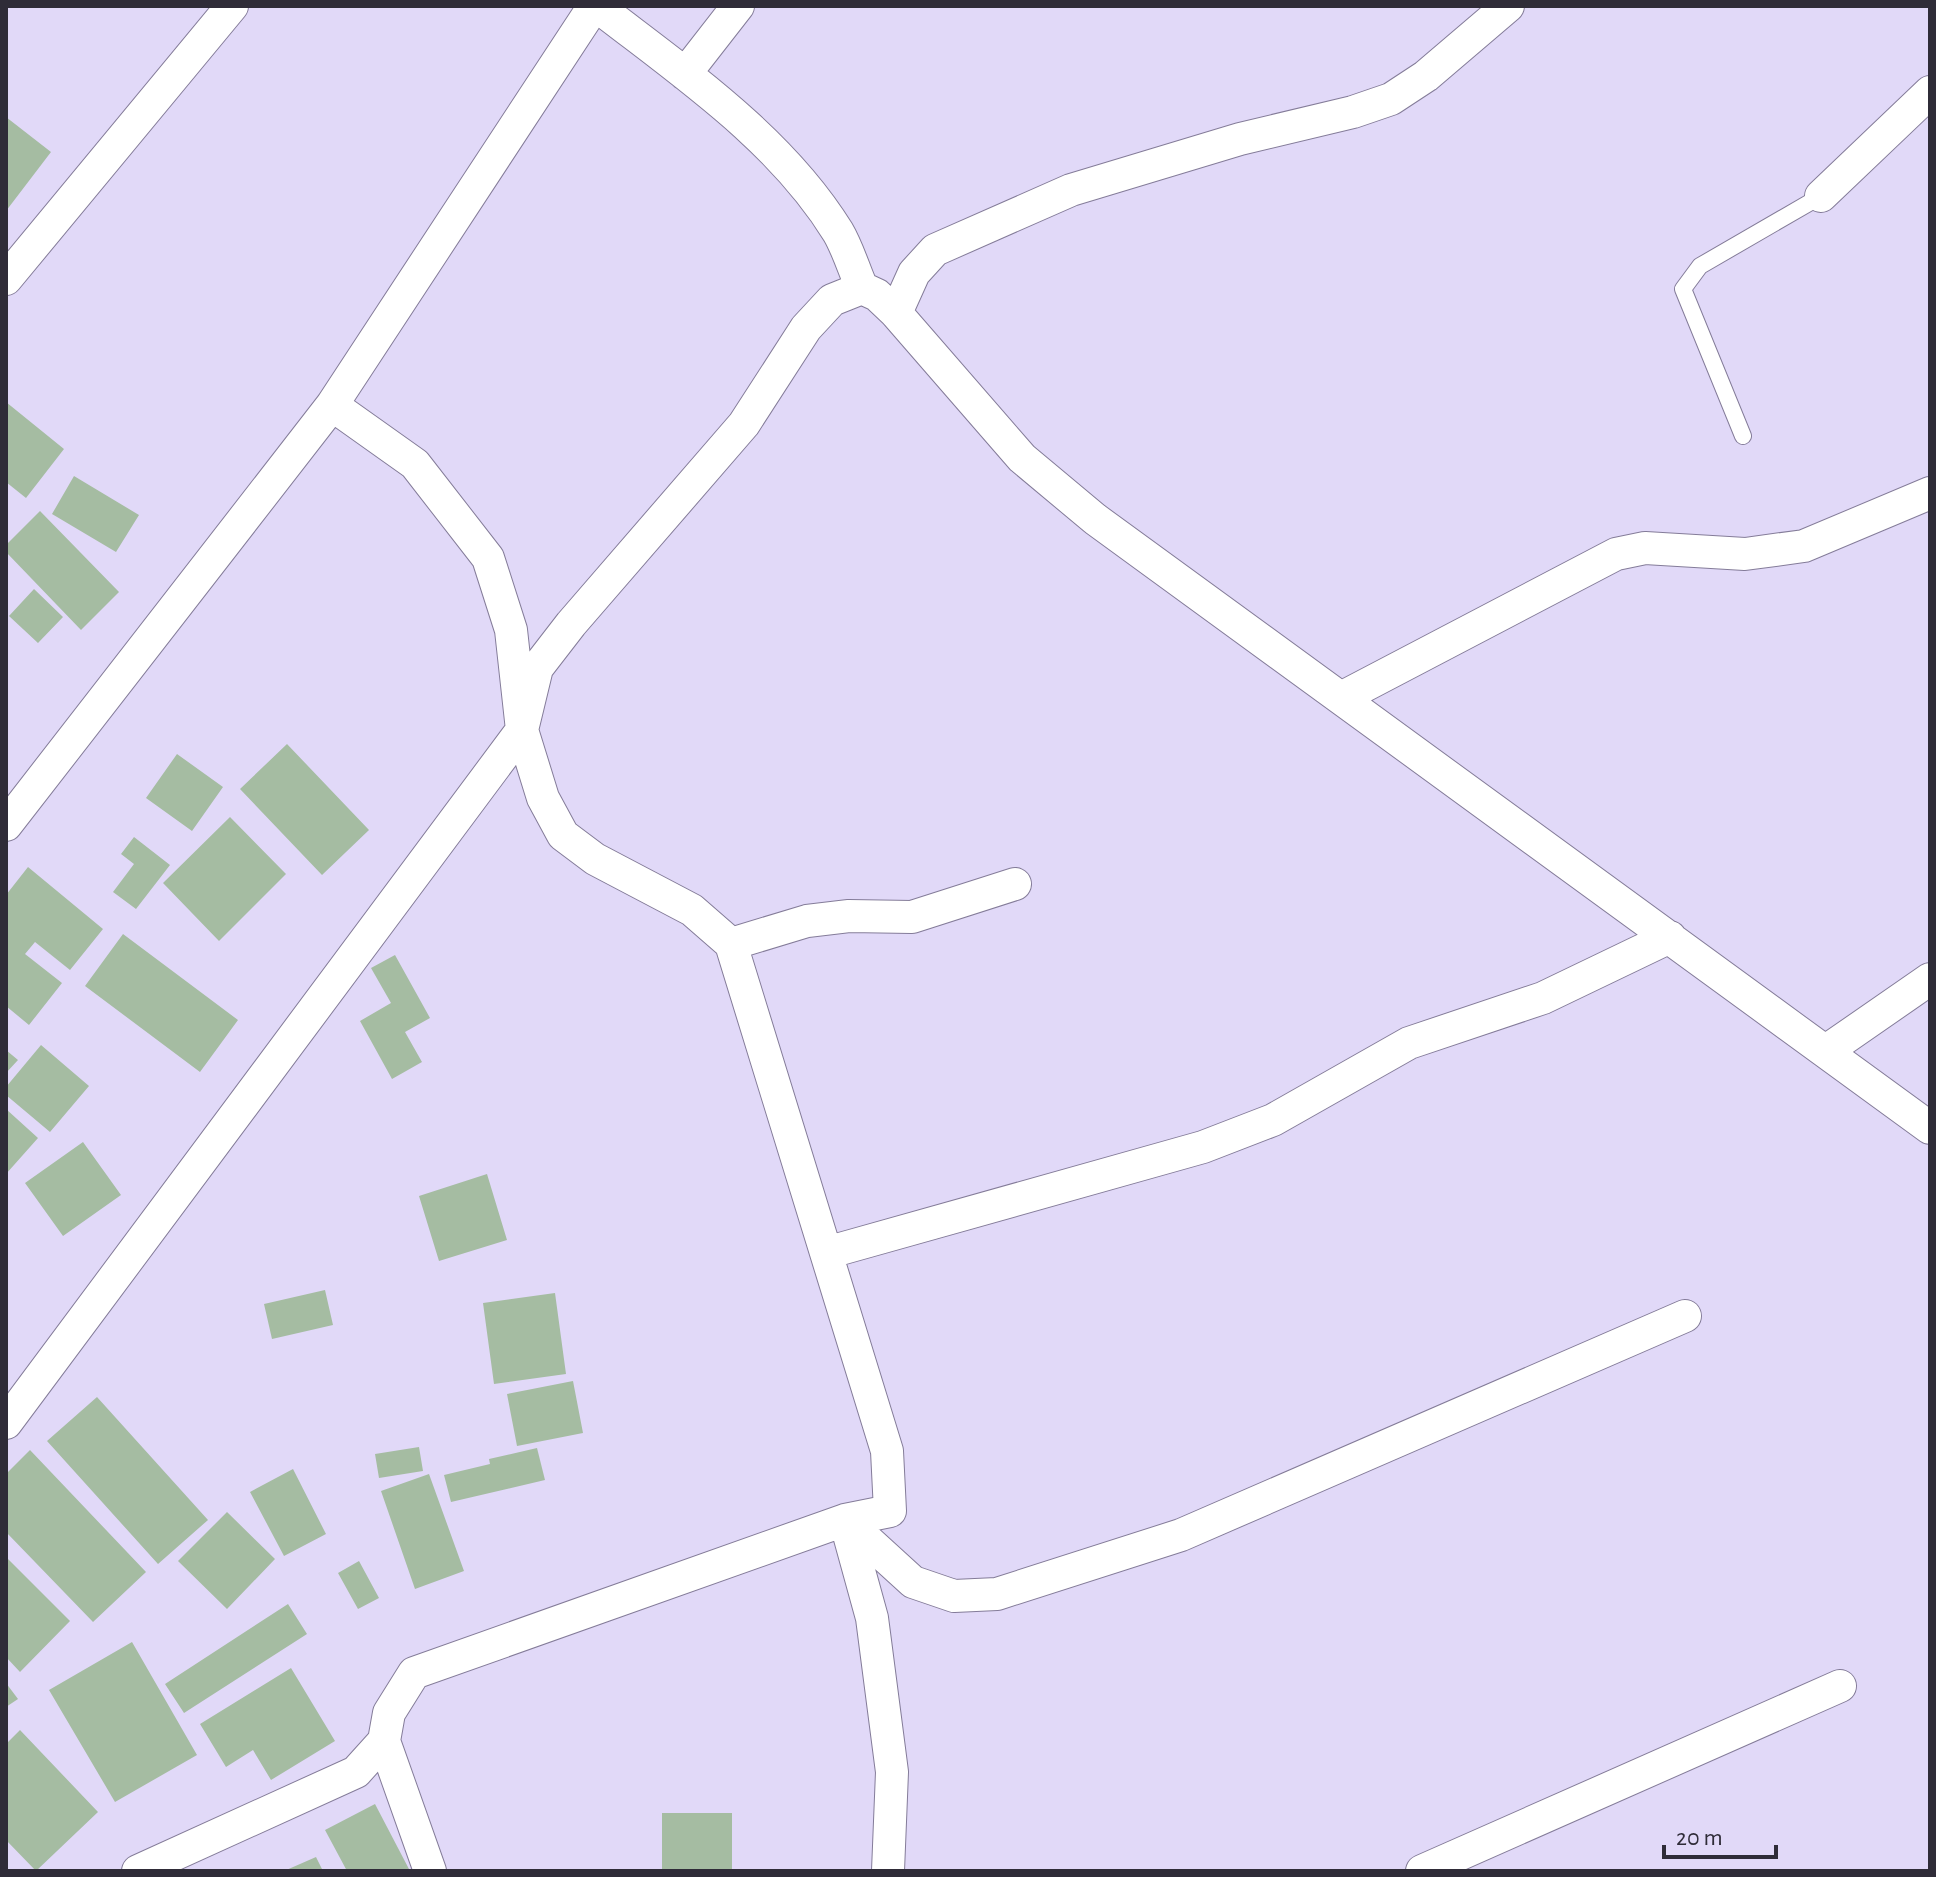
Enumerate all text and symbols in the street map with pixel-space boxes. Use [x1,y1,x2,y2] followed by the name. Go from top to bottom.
[1664,1809,1776,1859] scale bar
[1676,1826,1723,1850] text: 20 m

